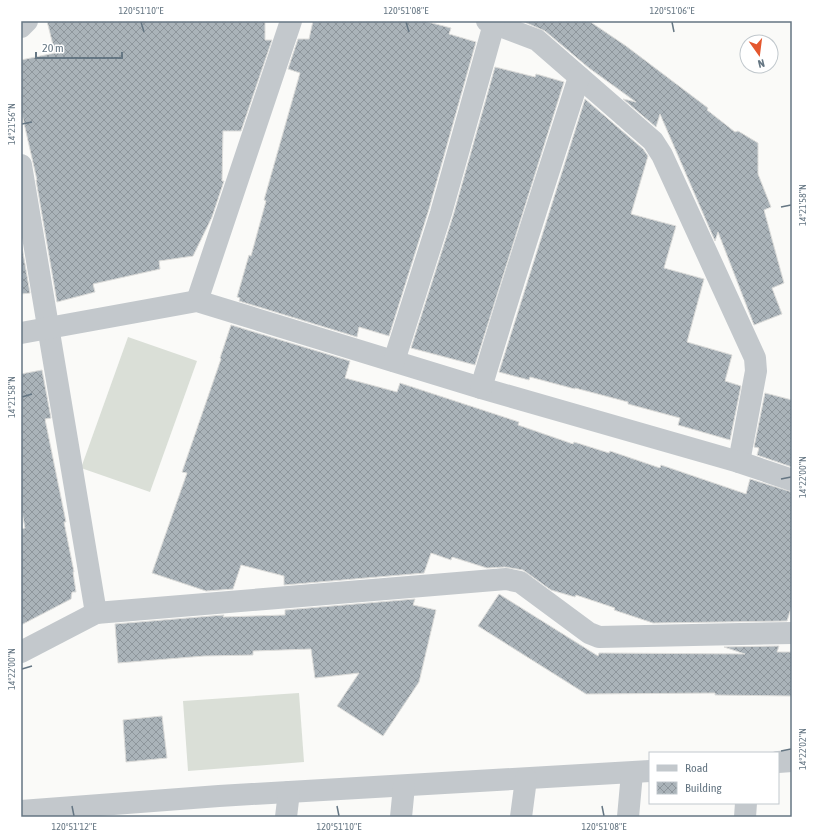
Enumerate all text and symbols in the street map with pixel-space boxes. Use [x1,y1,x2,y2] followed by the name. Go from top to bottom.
[119,5,164,16] text: 120°51'10"E
[384,5,429,16] text: 120°51'08"E
[650,5,695,16] text: 120°51'06"E
[36,34,122,60] scale bar
[739,34,779,74] north arrow
[42,41,64,55] text: 20 m
[757,57,766,70] text: N
[6,103,17,145] text: 14°21'56"N
[797,184,808,226] text: 14°21'58"N
[6,376,17,418] text: 14°21'58"N
[797,456,808,498] text: 14°22'00"N
[6,648,17,690] text: 14°22'00"N
[797,728,808,770] text: 14°22'02"N
[649,752,779,804] legend
[685,761,708,775] text: Road
[685,781,723,795] text: Building
[52,821,97,832] text: 120°51'12"E
[317,821,362,832] text: 120°51'10"E
[582,821,627,832] text: 120°51'08"E

